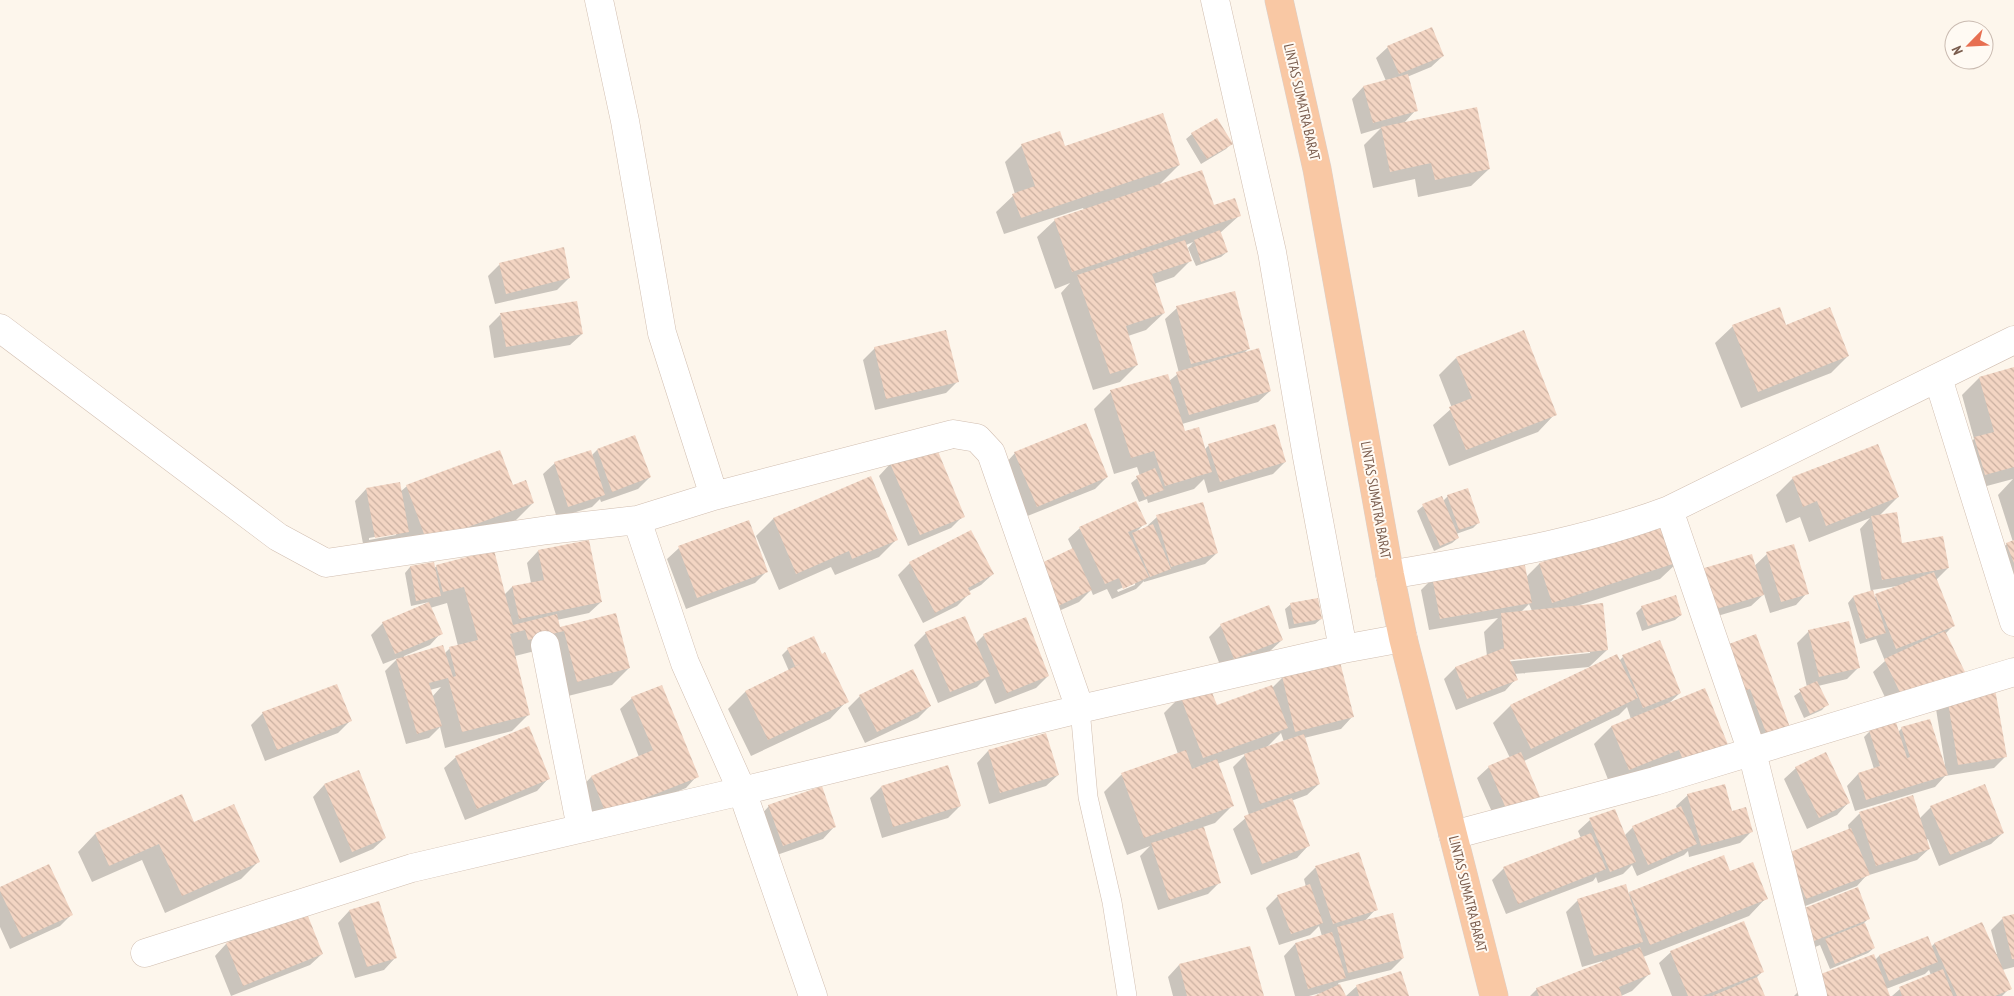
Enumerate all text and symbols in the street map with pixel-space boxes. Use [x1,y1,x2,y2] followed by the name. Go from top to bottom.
[1944,20,1994,70] north arrow
[1280,42,1324,163] street label: LINTAS SUMATRA BARAT
[1947,43,1967,57] text: N
[1357,440,1395,561] street label: LINTAS SUMATRA BARAT
[1445,834,1491,955] street label: LINTAS SUMATRA BARAT

